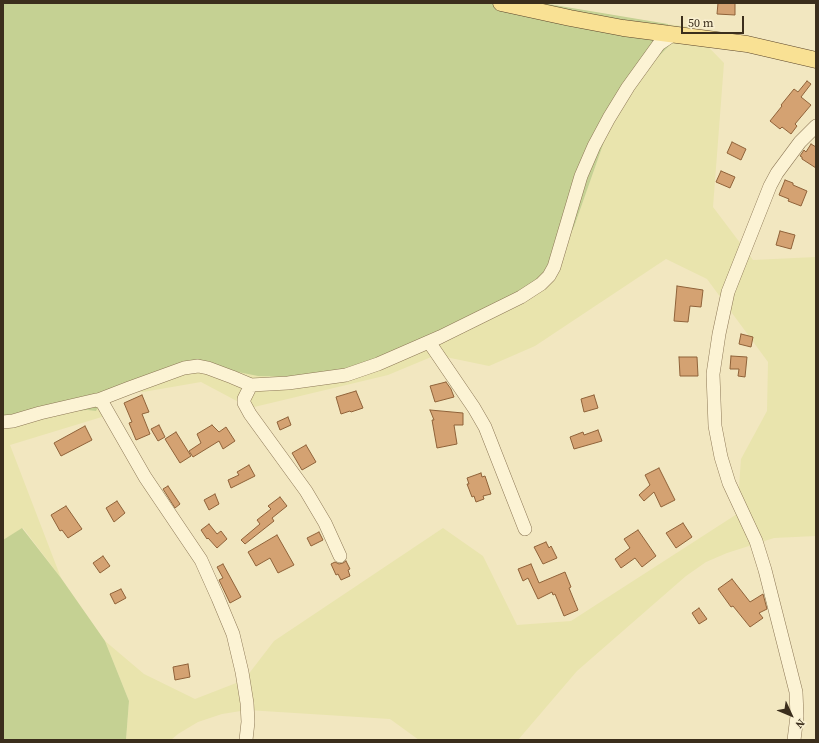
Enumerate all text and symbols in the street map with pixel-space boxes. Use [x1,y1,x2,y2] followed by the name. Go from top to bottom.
[683,8,746,34] scale bar
[688,15,714,31] text: 50 m
[771,695,811,735] north arrow
[792,716,808,732] text: N

